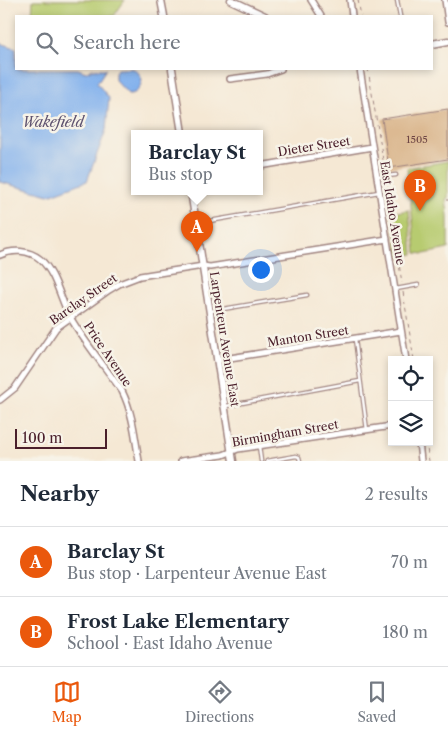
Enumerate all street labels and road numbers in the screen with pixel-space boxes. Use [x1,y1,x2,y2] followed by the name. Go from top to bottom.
[277,133,352,159] street label: Dieter Street
[377,160,409,266] street label: East Idaho Avenue
[46,270,120,328] street label: Barclay Street
[207,270,243,408] street label: Larpenteur Avenue East
[81,319,135,390] street label: Price Avenue
[266,322,351,350] street label: Manton Street
[231,416,340,450] street label: Birmingham Street

